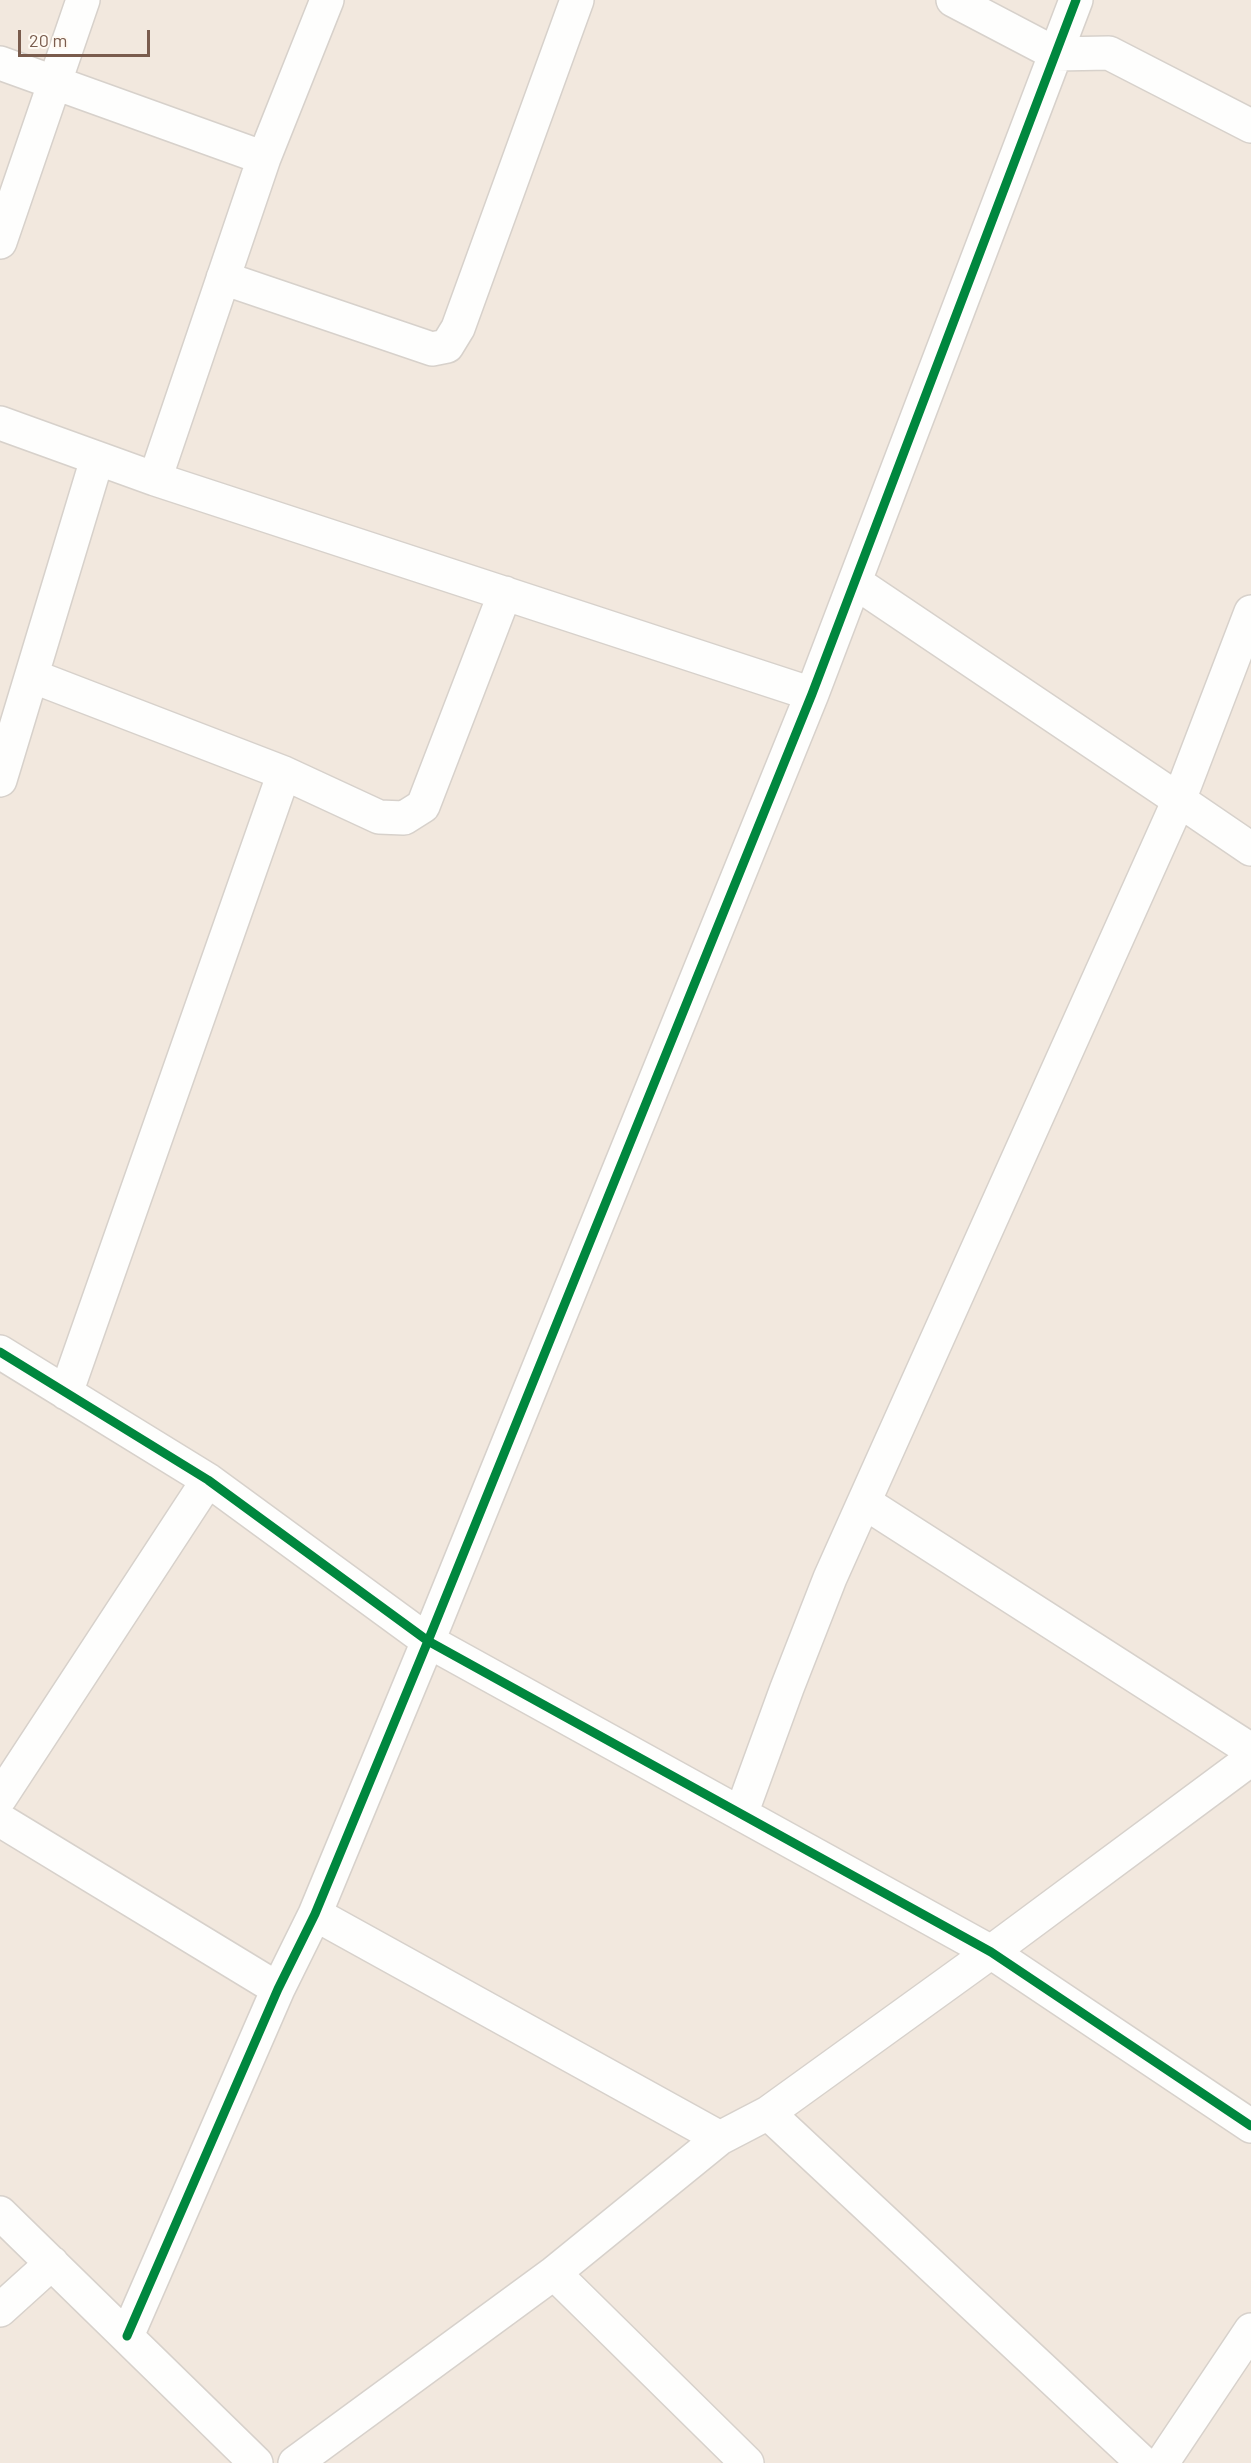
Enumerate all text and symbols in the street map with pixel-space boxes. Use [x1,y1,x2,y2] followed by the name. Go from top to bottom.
[21,18,153,56] scale bar
[29,29,67,51] text: 20 m

